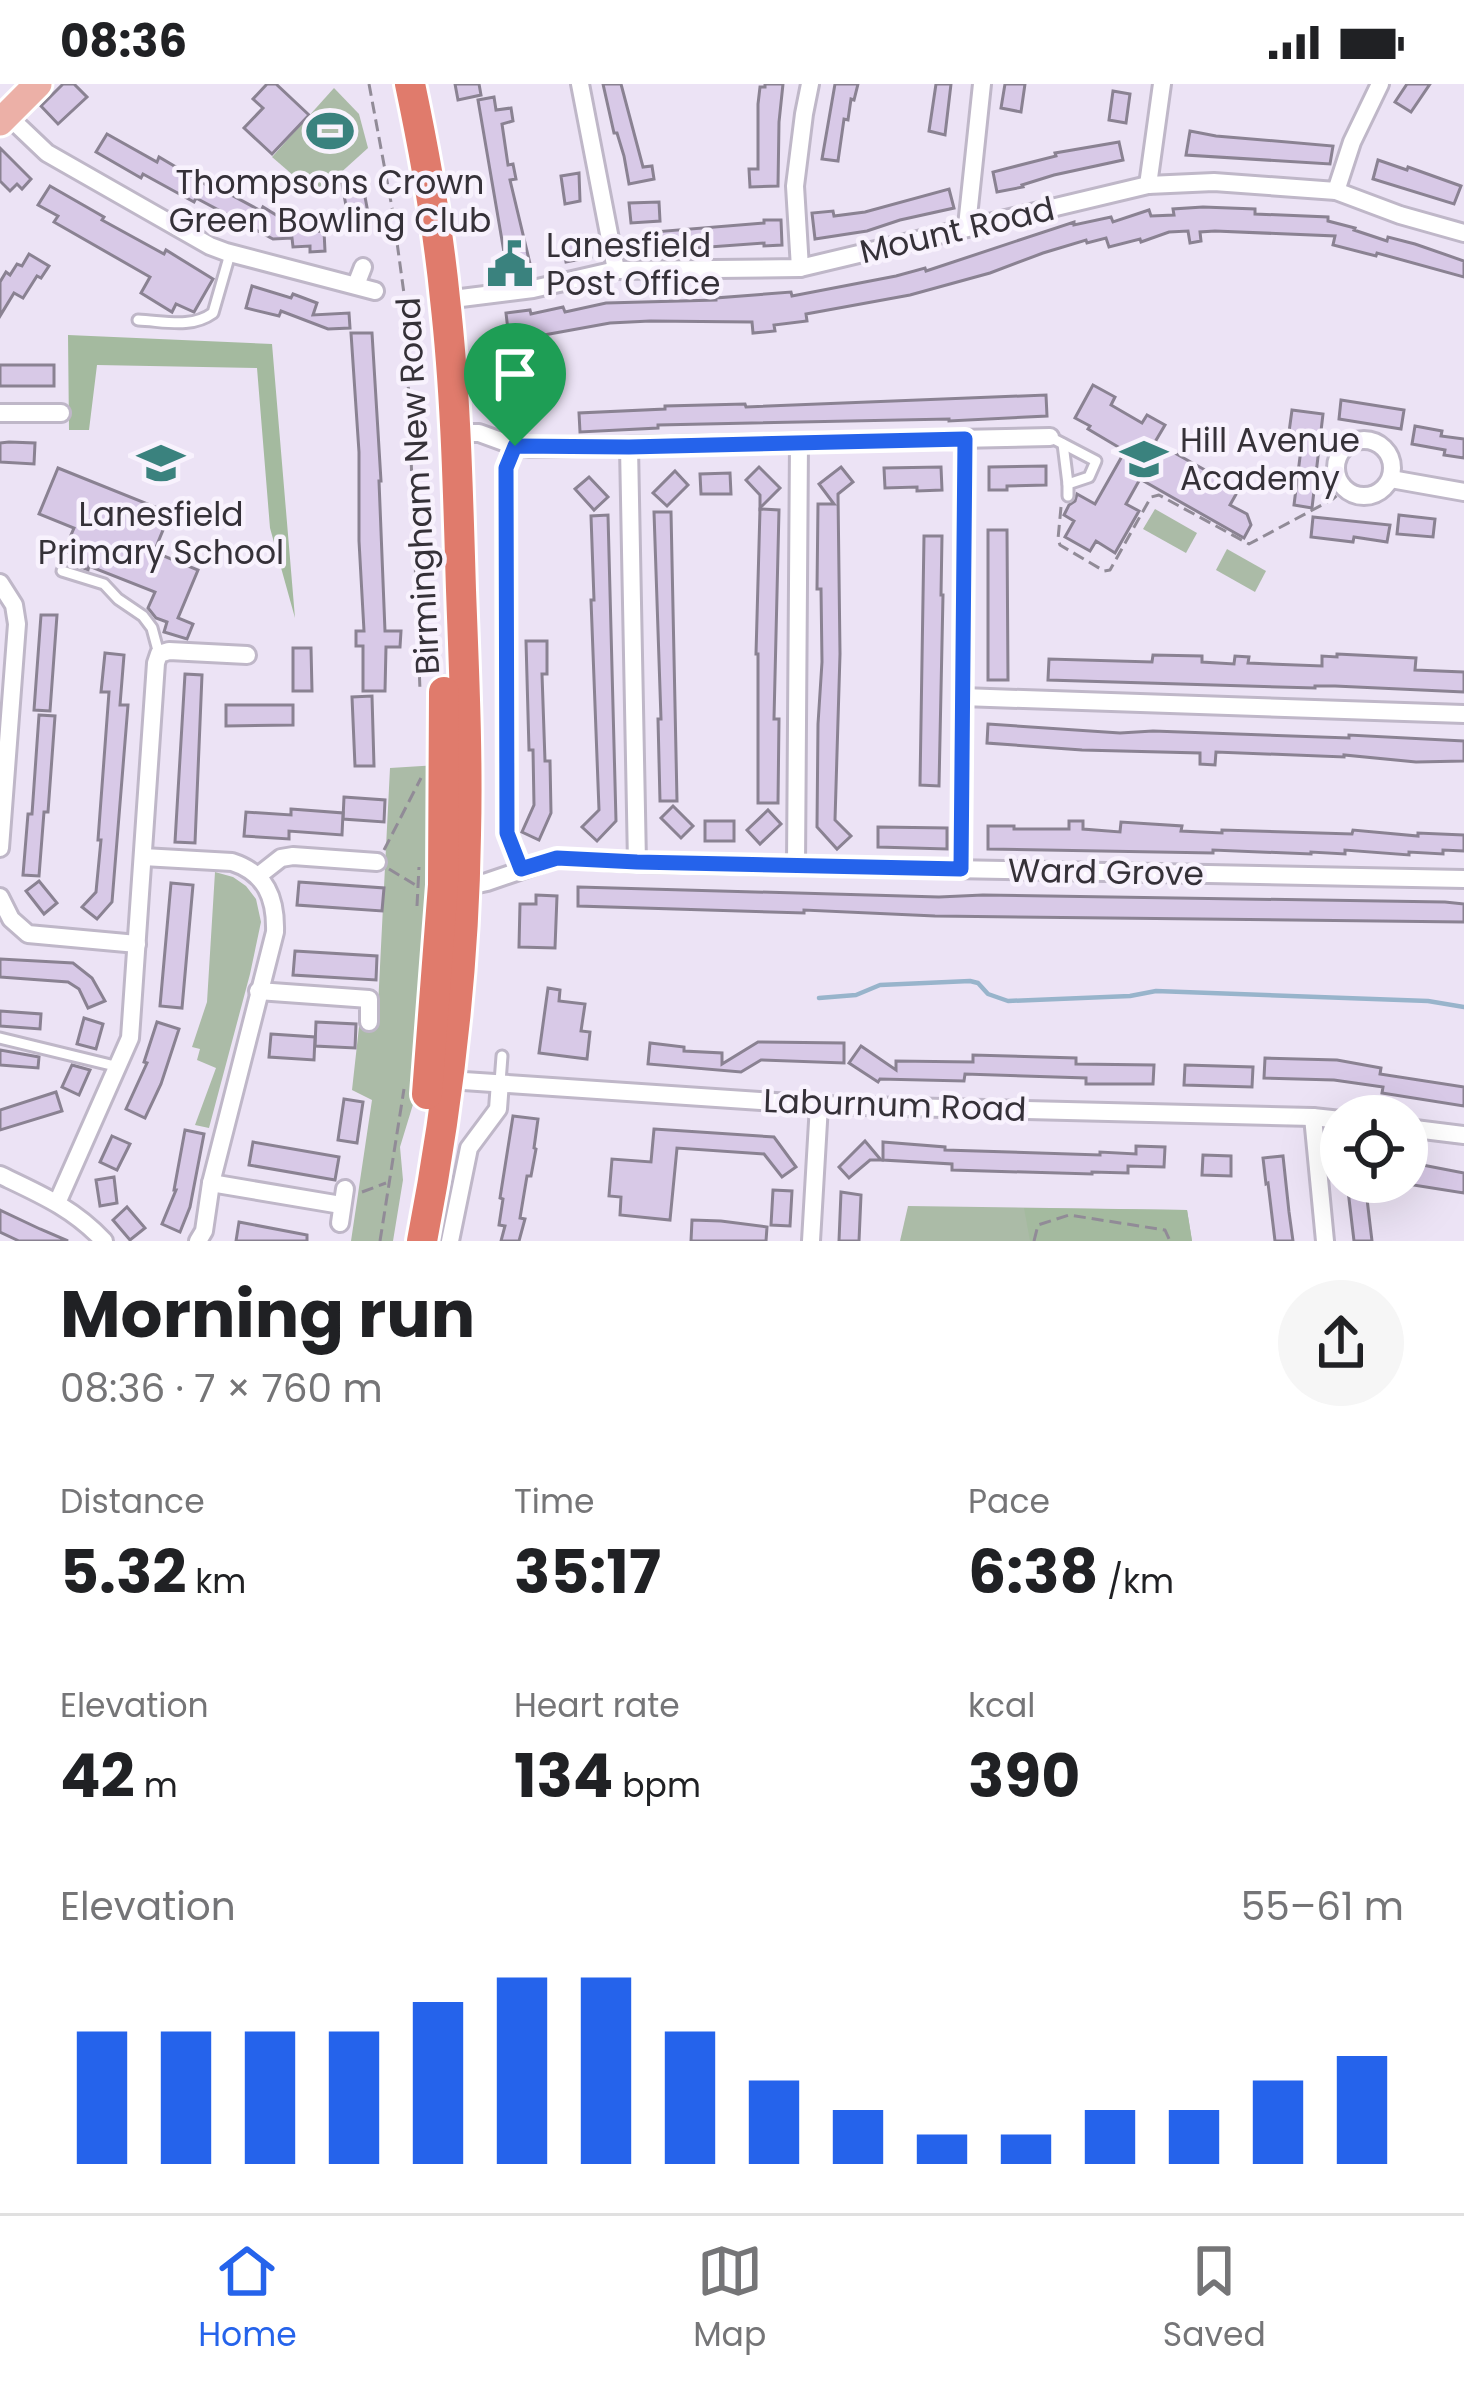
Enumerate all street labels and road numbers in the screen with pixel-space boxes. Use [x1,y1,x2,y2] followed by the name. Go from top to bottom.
[855,185,1059,275] street label: Mount Road
[385,296,451,676] street label: Birmingham New Road
[1008,847,1204,897] street label: Ward Grove
[763,1077,1027,1133] street label: Laburnum Road

